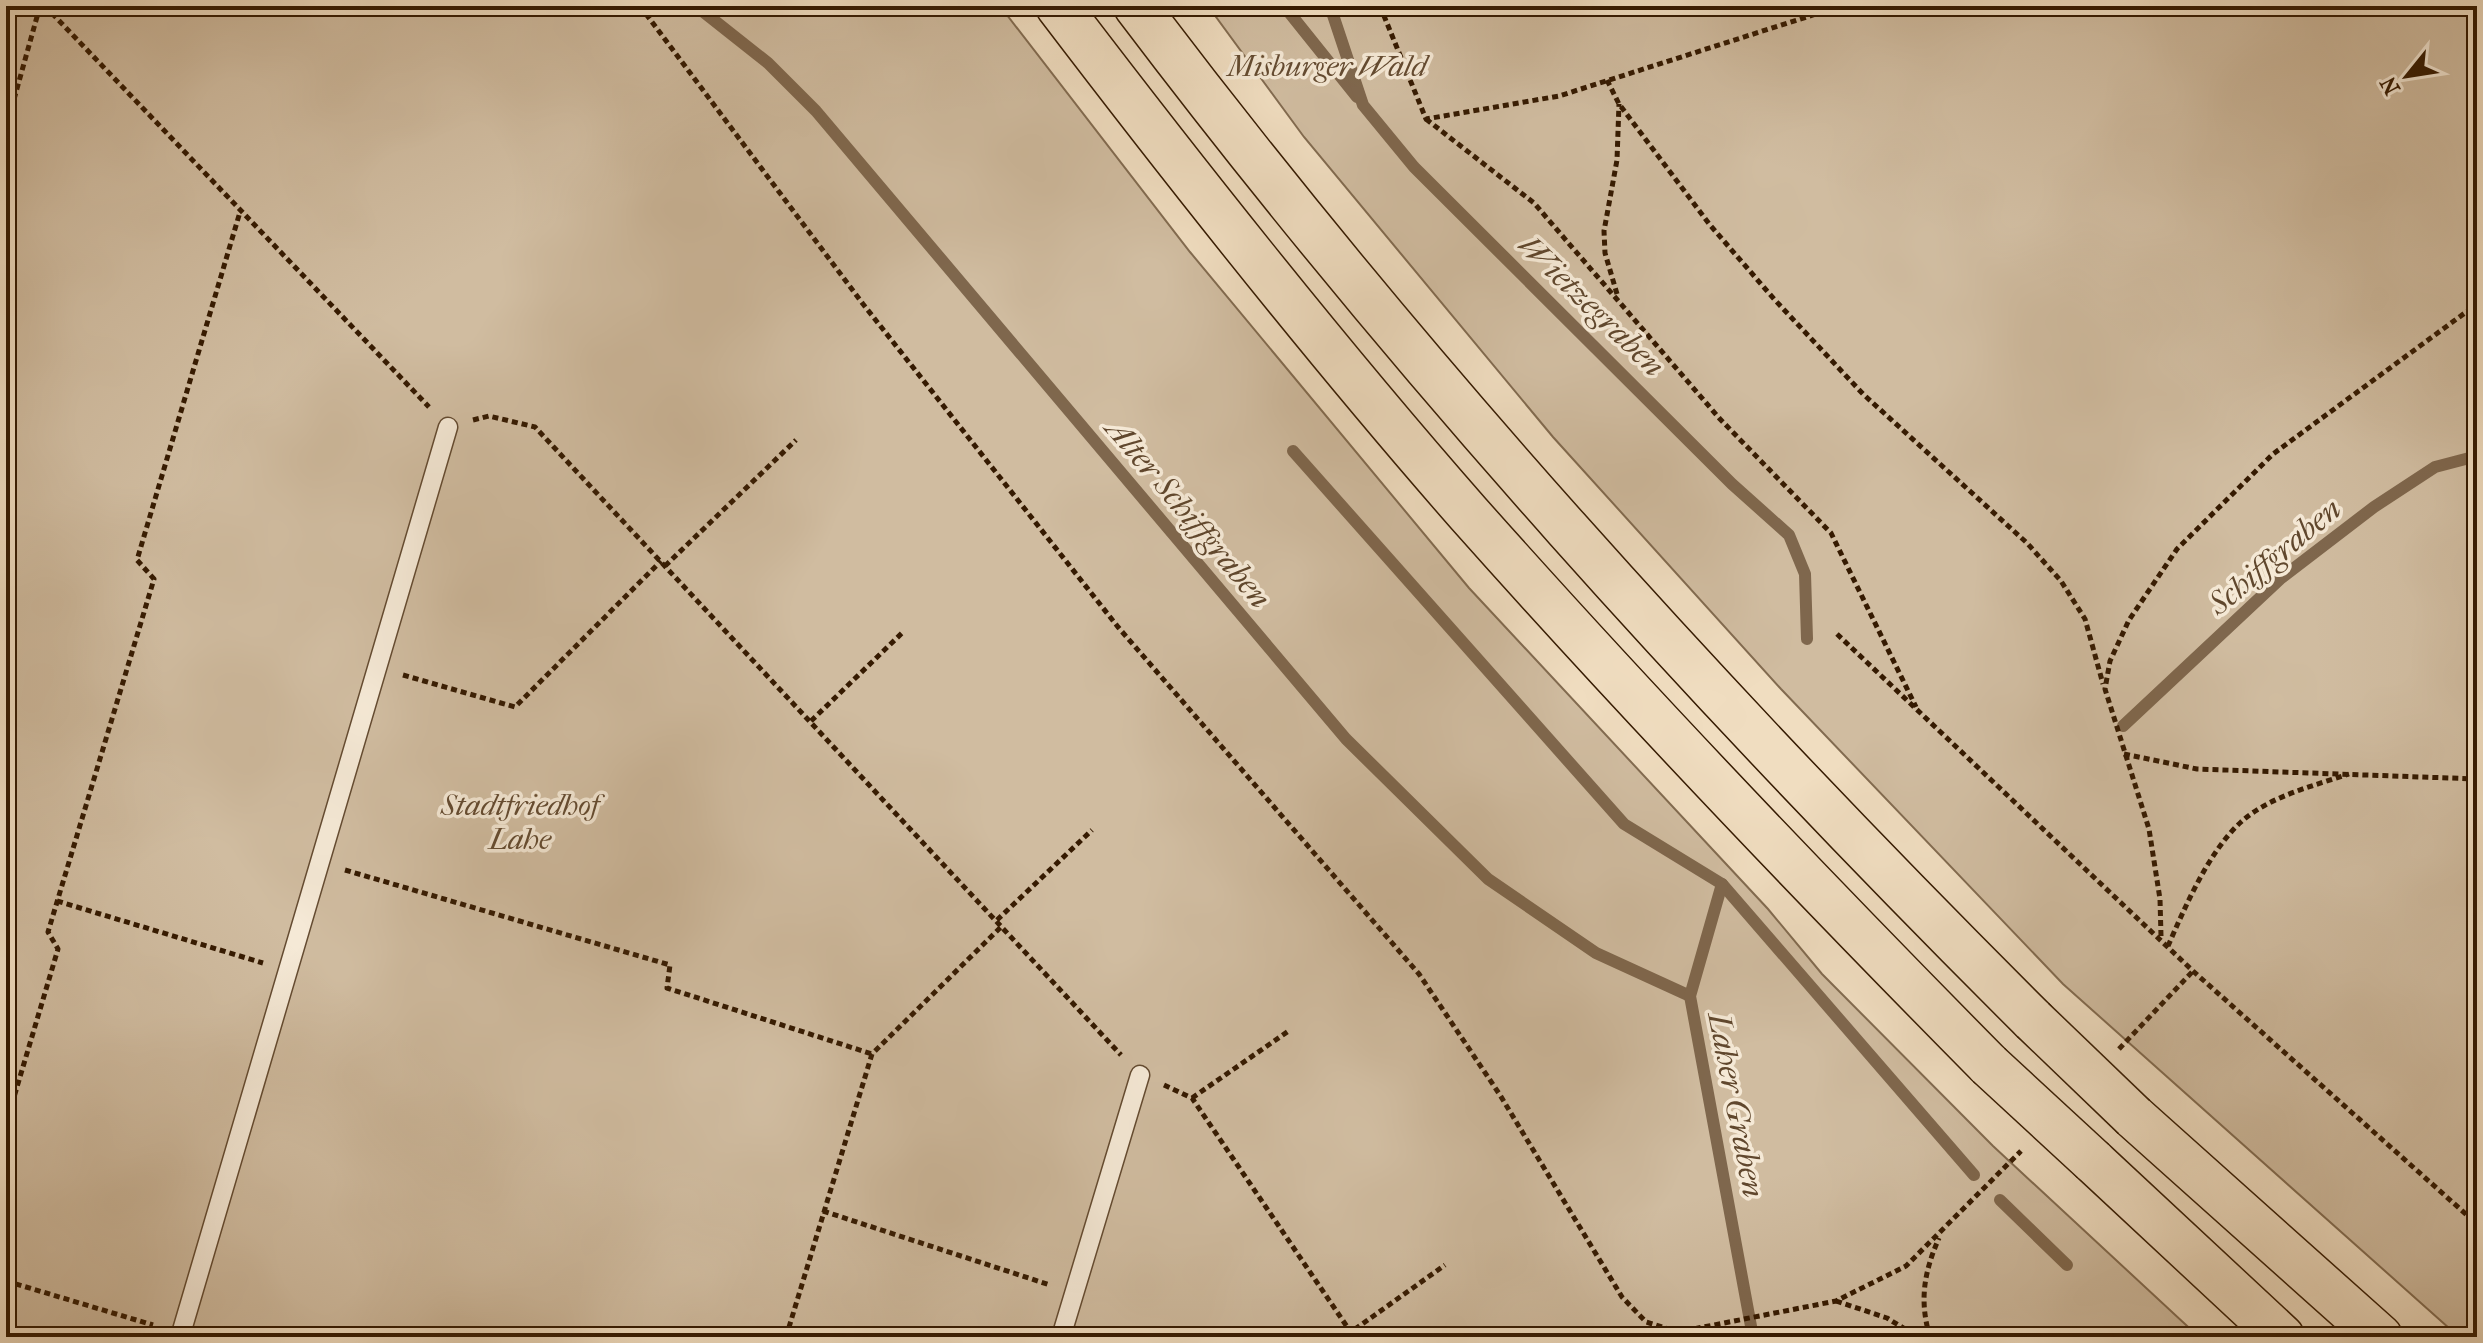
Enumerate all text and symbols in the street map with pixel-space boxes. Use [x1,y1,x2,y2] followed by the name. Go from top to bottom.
[2367,36,2447,116] north arrow
[1225,49,1430,84] park label: Misburger Wald
[2375,72,2406,99] text: N
[1511,227,1672,384] water label: Wietzegraben
[1096,408,1279,616] water label: Alter Schiffgraben
[2200,490,2348,623] water label: Schiffgraben
[440,788,606,857] park label: Stadtfriedhof Lahe
[1700,1008,1773,1201] water label: Laher Graben

